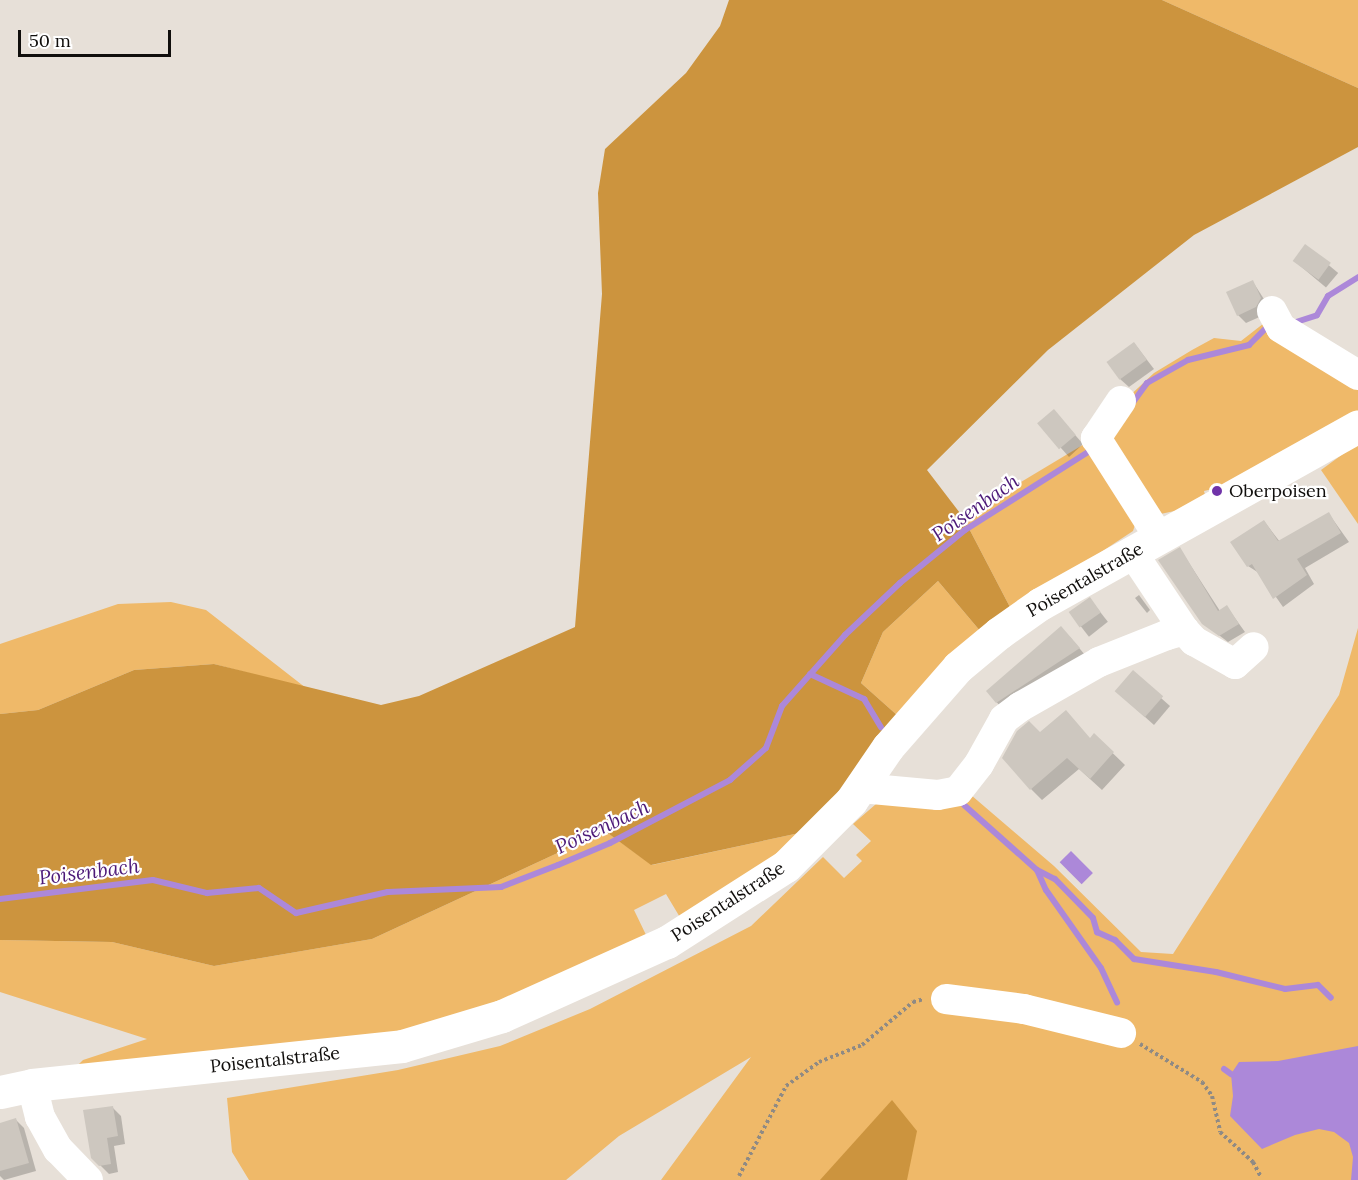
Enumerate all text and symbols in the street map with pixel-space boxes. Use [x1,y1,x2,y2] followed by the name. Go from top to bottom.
[21,18,174,56] scale bar
[29,29,71,52] text: 50 m
[927,468,1023,546] water label: Poisenbach
[1229,480,1327,502] place label: Oberpoisen
[1210,484,1224,498] marker: Oberpoisen
[1023,538,1147,622] street label: Poisentalstraße
[551,794,653,858] water label: Poisenbach
[37,853,141,889] water label: Poisenbach
[667,857,789,947] street label: Poisentalstraße
[209,1042,341,1078] street label: Poisentalstraße

